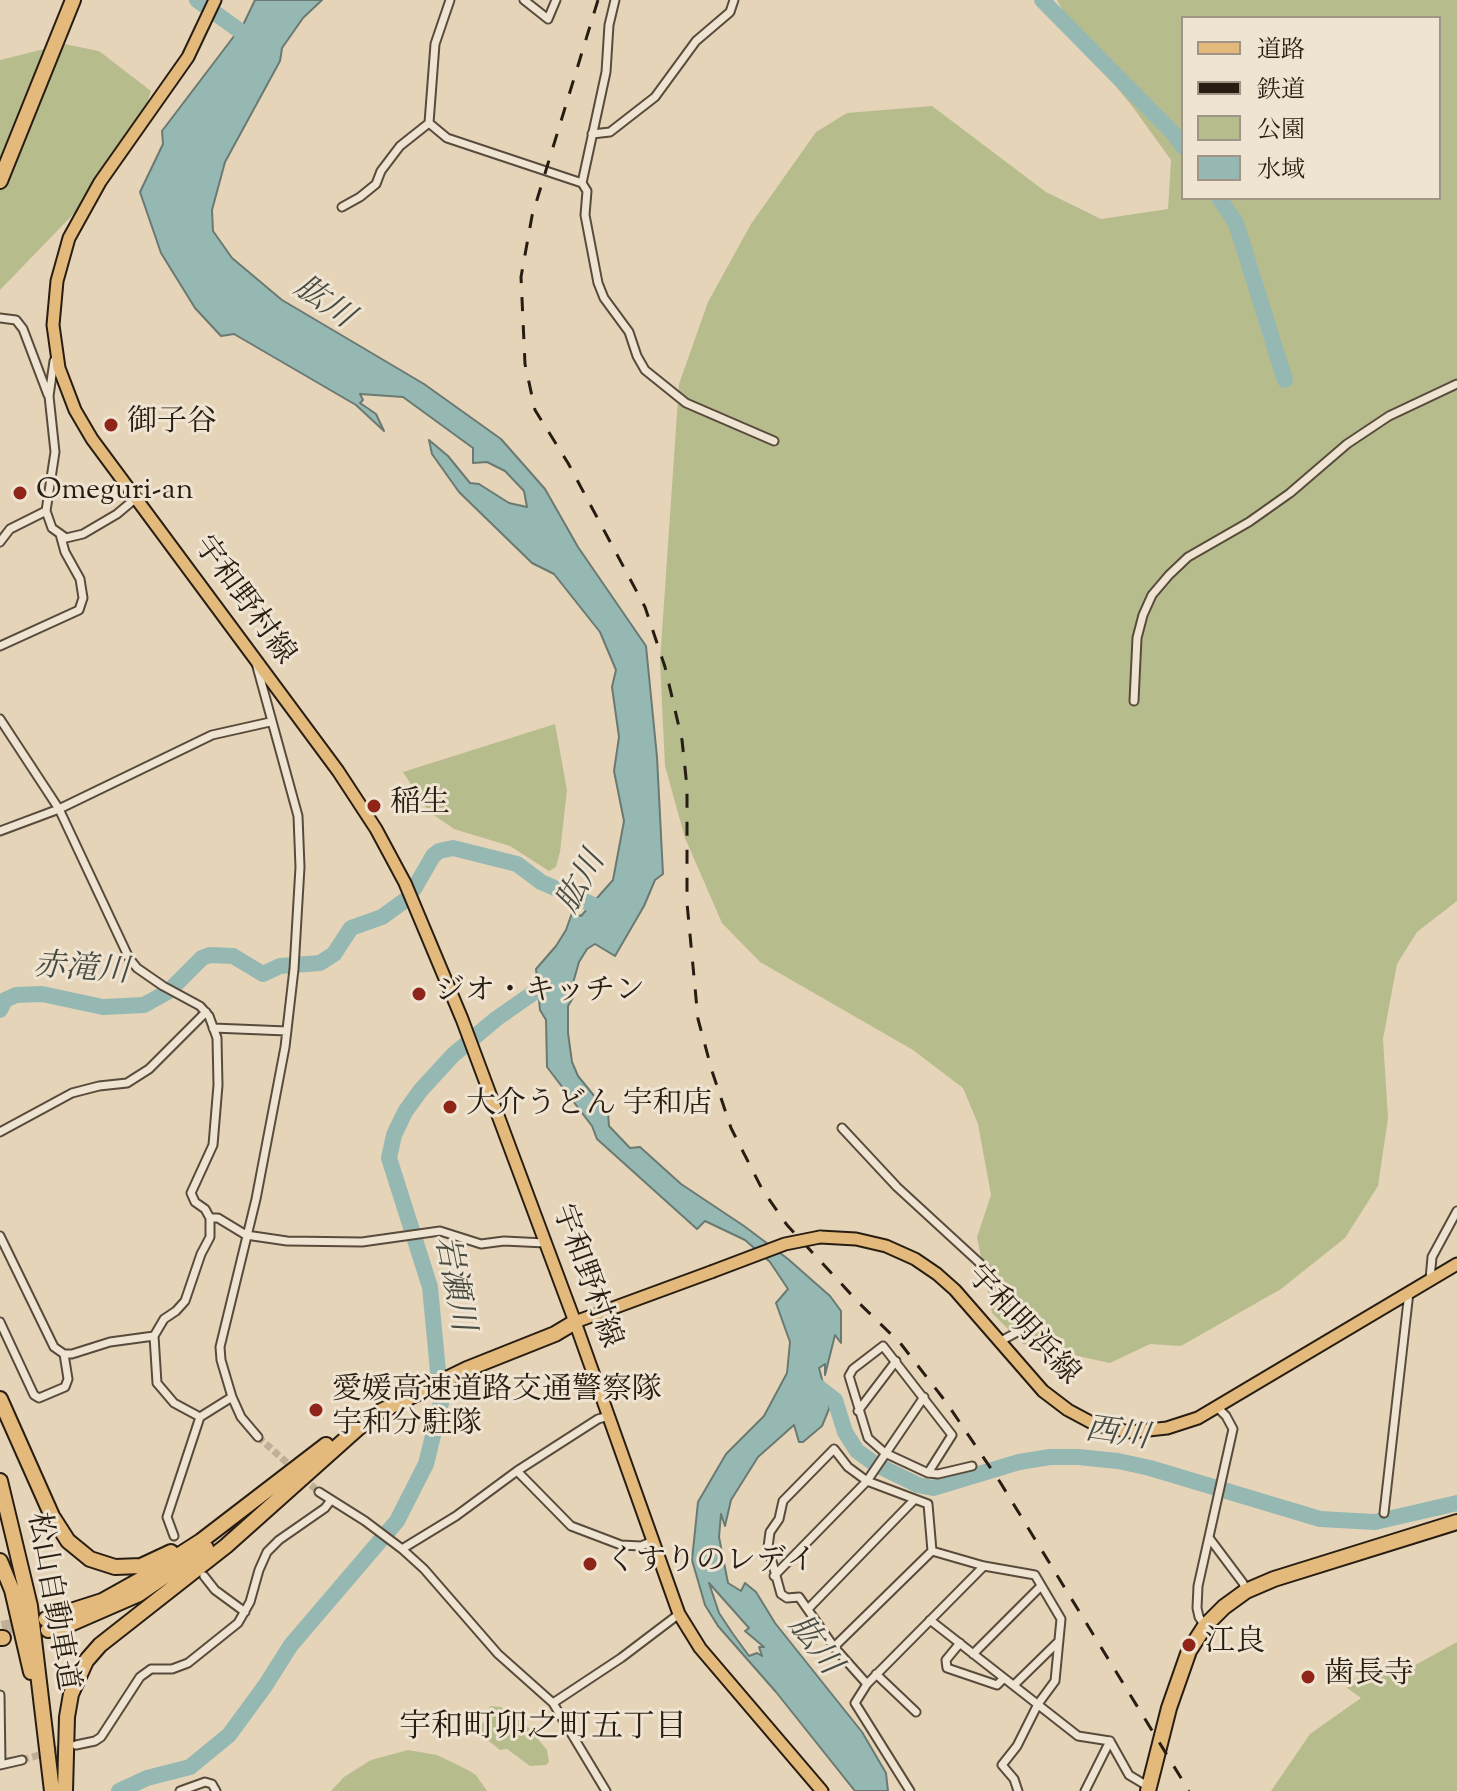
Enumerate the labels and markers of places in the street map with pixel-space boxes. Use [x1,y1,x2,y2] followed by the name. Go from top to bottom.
[127,407,217,443] place label: 御子谷
[102,416,120,434] marker: 御子谷
[36,475,193,511] place label: Omeguri-an
[11,484,29,502] marker: Omeguri-an
[390,788,450,824] place label: 稲生
[365,797,383,815] marker: 稲生
[435,976,645,1012] place label: ジオ・キッチン
[410,985,428,1003] marker: ジオ・キッチン
[466,1089,712,1125] place label: 大介うどん 宇和店
[441,1098,459,1116] marker: 大介うどん 宇和店
[332,1375,662,1446] place label: 愛媛高速道路交通警察隊 宇和分駐隊
[307,1401,325,1419] marker: 愛媛高速道路交通警察隊 宇和分駐隊
[606,1546,816,1582] place label: くすりのレデイ
[581,1555,599,1573] marker: くすりのレデイ
[1205,1627,1265,1663] place label: 江良
[1180,1636,1198,1654] marker: 江良
[1324,1659,1414,1695] place label: 歯長寺
[1299,1668,1317,1686] marker: 歯長寺

